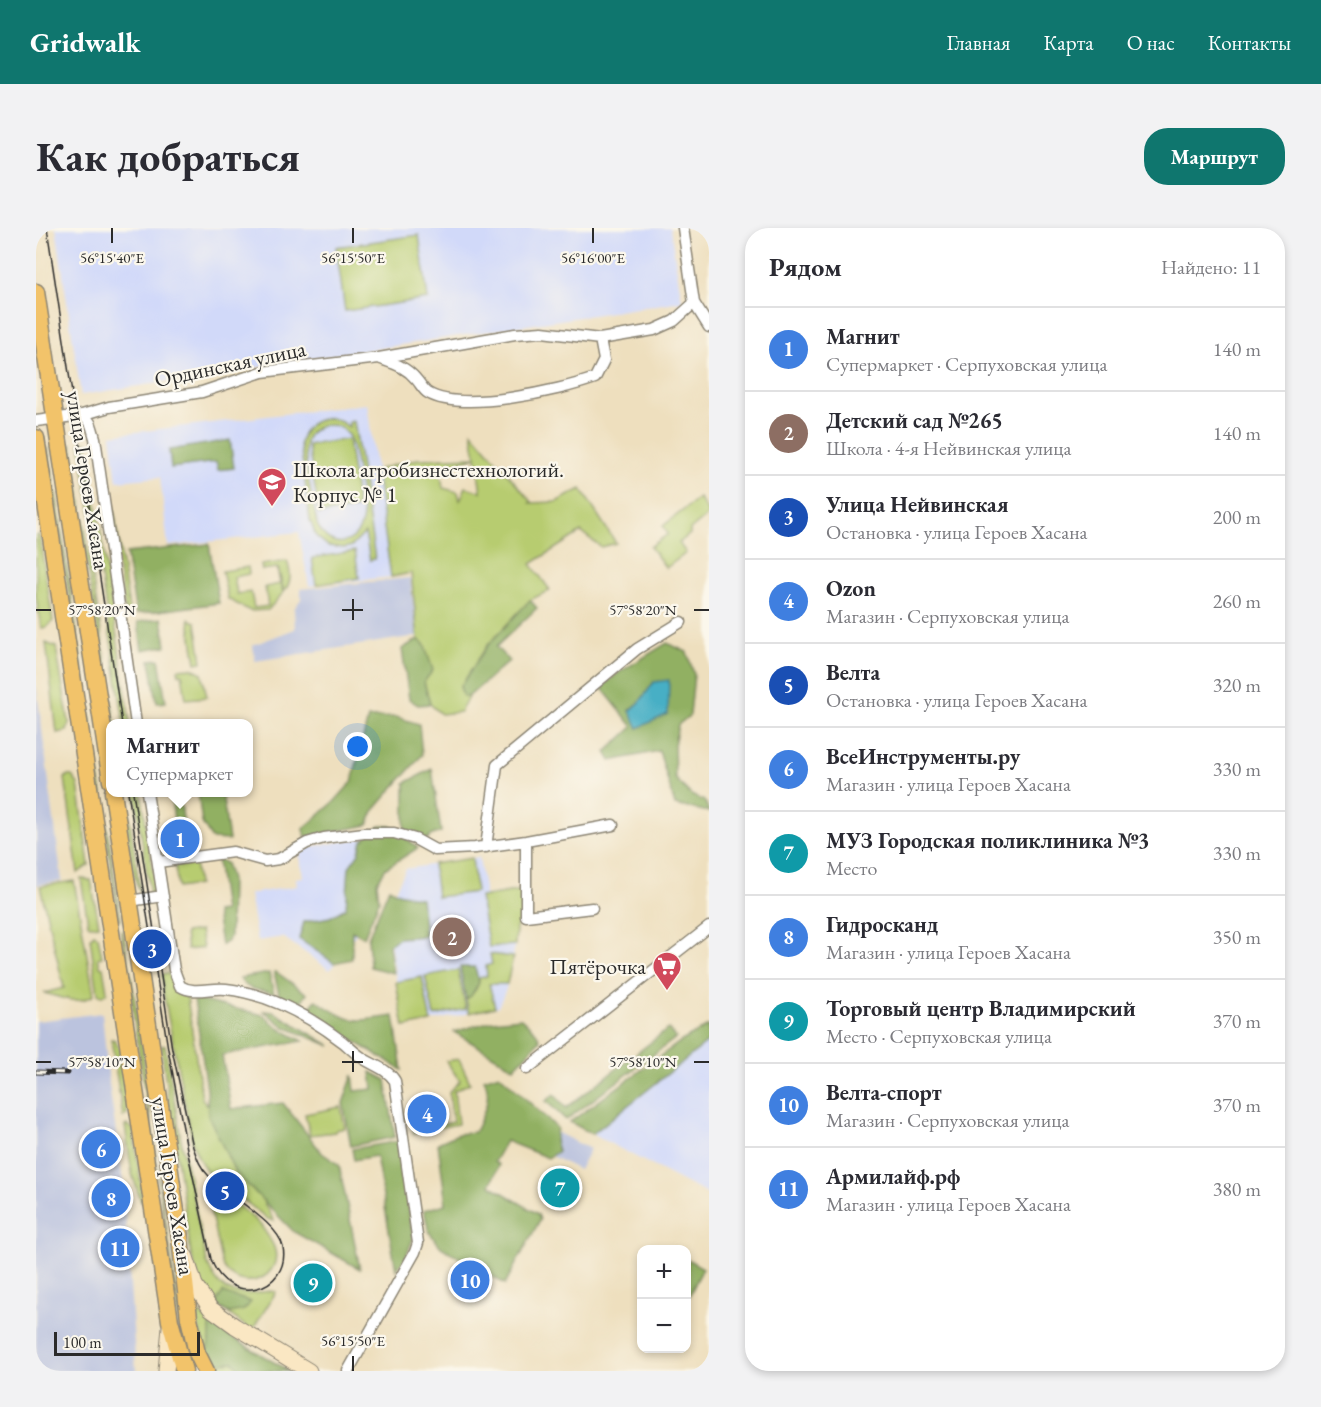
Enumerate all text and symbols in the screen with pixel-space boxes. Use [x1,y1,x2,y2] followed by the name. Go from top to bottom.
[30,24,141,60] text: Gridwalk
[946,29,1010,56] text: Главная
[1043,29,1094,56] text: Карта
[1127,29,1175,56] text: О нас
[1208,29,1291,56] text: Контакты
[1144,128,1285,185] button: Маршрут
[36,129,300,184] text: Как добраться
[80,248,145,267] text: 56°15'40"E
[321,248,386,267] text: 56°15'50"E
[561,248,626,267] text: 56°16'00"E
[769,250,842,284] text: Рядом
[1161,254,1261,280] text: Найдено: 11
[826,322,900,351] text: Магнит
[152,334,309,394] street label: Ординская улица
[783,336,794,362] text: 1
[1213,336,1261,362] text: 140 m
[826,351,1107,377] text: Супермаркет · Серпуховская улица
[60,389,116,572] street label: улица Героев Хасана
[826,406,1003,435] text: Детский сад №265
[783,420,794,446] text: 2
[1213,420,1261,446] text: 140 m
[826,435,1072,461] text: Школа · 4-я Нейвинская улица
[293,455,564,509] place label: Школа агробизнестехнологий. Корпус № 1
[256,466,288,508] school or university icon: Школа агробизнестехнологий. Корпус № 1
[826,490,1009,519] text: Улица Нейвинская
[783,504,794,530] text: 3
[1213,504,1261,530] text: 200 m
[826,519,1088,545] text: Остановка · улица Героев Хасана
[826,574,876,603] text: Ozon
[783,588,794,614] text: 4
[1213,588,1261,614] text: 260 m
[68,600,136,619] text: 57°58'20"N
[609,600,677,619] text: 57°58'20"N
[826,603,1069,629] text: Магазин · Серпуховская улица
[826,658,880,687] text: Велта
[783,672,794,698] text: 5
[1213,672,1261,698] text: 320 m
[826,687,1088,713] text: Остановка · улица Героев Хасана
[106,719,253,797] popup
[126,731,200,760] text: Магнит
[343,732,372,761] your location
[826,742,1020,771] text: ВсеИнструменты.ру
[783,756,794,782] text: 6
[1213,756,1261,782] text: 330 m
[126,760,233,786] text: Супермаркет
[826,771,1071,797] text: Магазин · улица Героев Хасана
[160,816,200,862] pin: 1
[826,826,1149,855] text: МУЗ Городская поликлиника №3
[783,840,794,866] text: 7
[1213,840,1261,866] text: 330 m
[826,855,877,881] text: Место
[826,910,938,939] text: Гидросканд
[432,914,472,960] pin: 2
[783,924,794,950] text: 8
[1213,924,1261,950] text: 350 m
[132,926,172,972] pin: 3
[826,939,1071,965] text: Магазин · улица Героев Хасана
[651,950,683,992] supermarket icon: Пятёрочка
[549,952,646,981] place label: Пятёрочка
[826,994,1136,1023] text: Торговый центр Владимирский
[783,1008,794,1034] text: 9
[1213,1008,1261,1034] text: 370 m
[826,1023,1052,1049] text: Место · Серпуховская улица
[68,1052,136,1071] text: 57°58'10"N
[609,1052,677,1071] text: 57°58'10"N
[826,1078,942,1107] text: Велта-спорт
[408,1092,446,1136] pin: 4
[778,1092,799,1118] text: 10
[1213,1092,1261,1118] text: 370 m
[145,1095,201,1278] street label: улица Героев Хасана
[826,1107,1069,1133] text: Магазин · Серпуховская улица
[82,1126,120,1172] pin: 6
[826,1162,960,1191] text: Армилайф.рф
[540,1166,580,1210] pin: 7
[206,1168,244,1214] pin: 5
[92,1176,130,1220] pin: 8
[778,1176,799,1202] text: 11
[1213,1176,1261,1202] text: 380 m
[826,1191,1071,1217] text: Магазин · улица Героев Хасана
[100,1226,140,1270] pin: 11
[637,1245,691,1353] map controls
[637,1245,691,1299] button: +
[450,1258,490,1302] pin: 10
[294,1260,332,1306] pin: 9
[637,1299,691,1353] button: −
[54,1329,200,1356] scale bar
[321,1331,386,1350] text: 56°15'50"E
[63,1332,102,1353] text: 100 m

